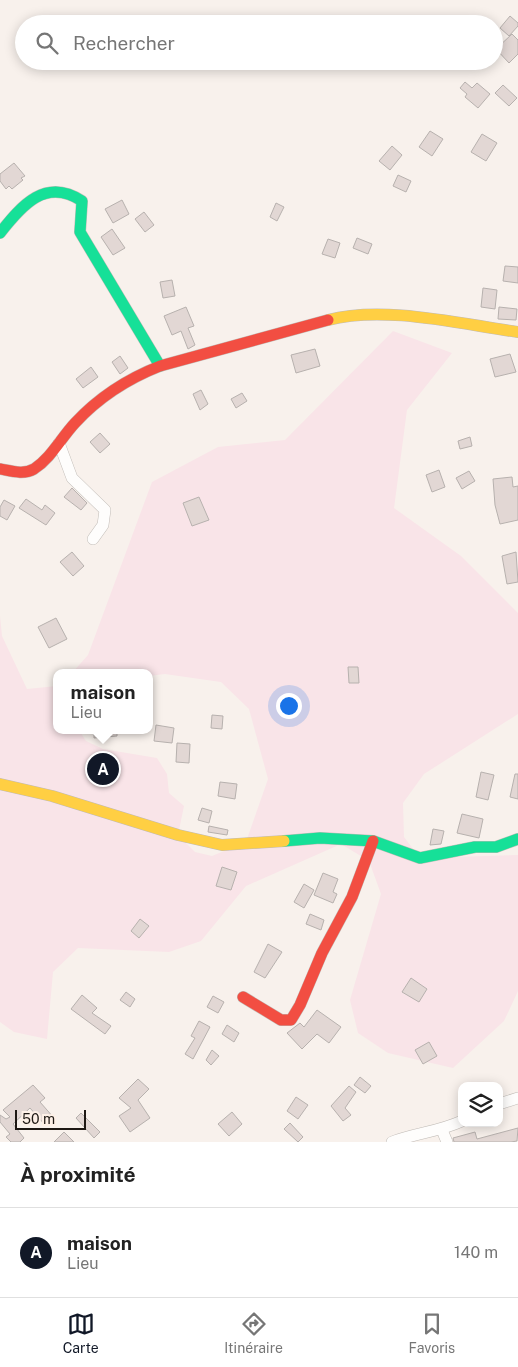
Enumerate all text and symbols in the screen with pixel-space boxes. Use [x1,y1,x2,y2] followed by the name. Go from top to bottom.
[15,15,503,70] search box
[33,29,61,57] icon: search
[73,32,175,54] text: Rechercher
[53,669,153,734] popup
[70,681,136,703] text: maison
[276,693,302,719] your location
[70,703,102,722] text: Lieu
[87,750,119,788] pin: A
[458,1082,503,1127] map controls
[458,1082,503,1127] button: layers
[15,1107,86,1130] scale bar
[22,1111,55,1127] text: 50 m
[20,1162,136,1187] text: À proximité
[67,1232,132,1254] text: maison
[30,1243,42,1262] text: A
[454,1243,498,1262] text: 140 m
[67,1254,99,1273] text: Lieu
[63,1310,99,1356] tab: Carte
[224,1310,283,1356] tab: Itinéraire
[409,1310,455,1356] tab: Favoris

